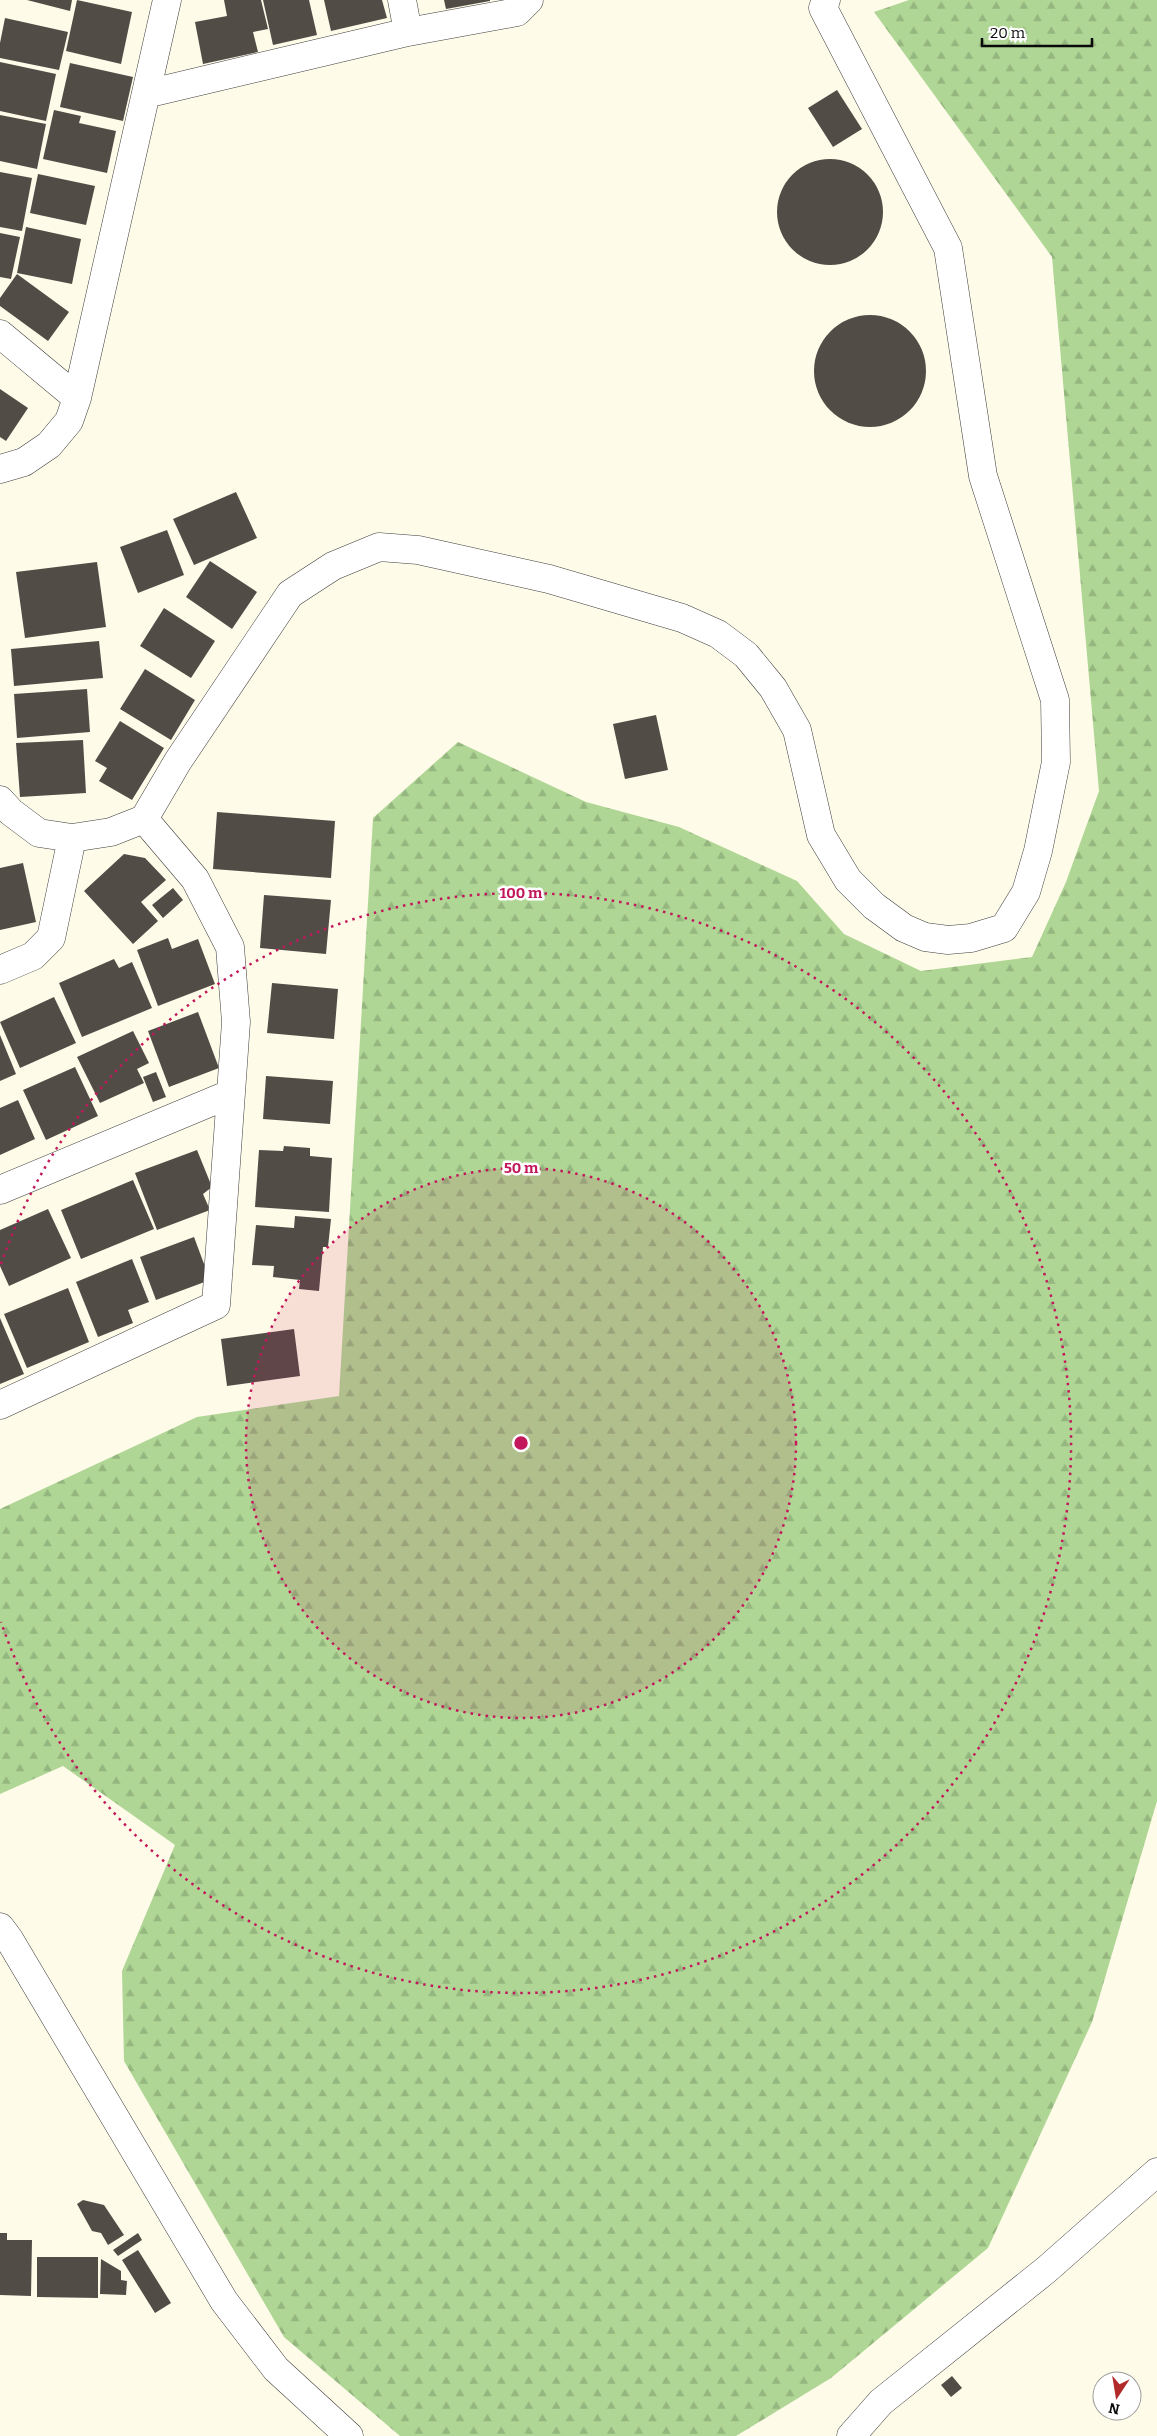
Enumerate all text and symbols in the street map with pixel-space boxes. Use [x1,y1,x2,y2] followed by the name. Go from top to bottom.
[982,15,1092,47] scale bar
[990,24,1026,42] text: 20 m
[500,884,543,902] text: 100 m
[504,1159,539,1177] text: 50 m
[512,1434,530,1452] centre of rings
[1092,2371,1142,2421] north arrow
[1107,2399,1121,2418] text: N

